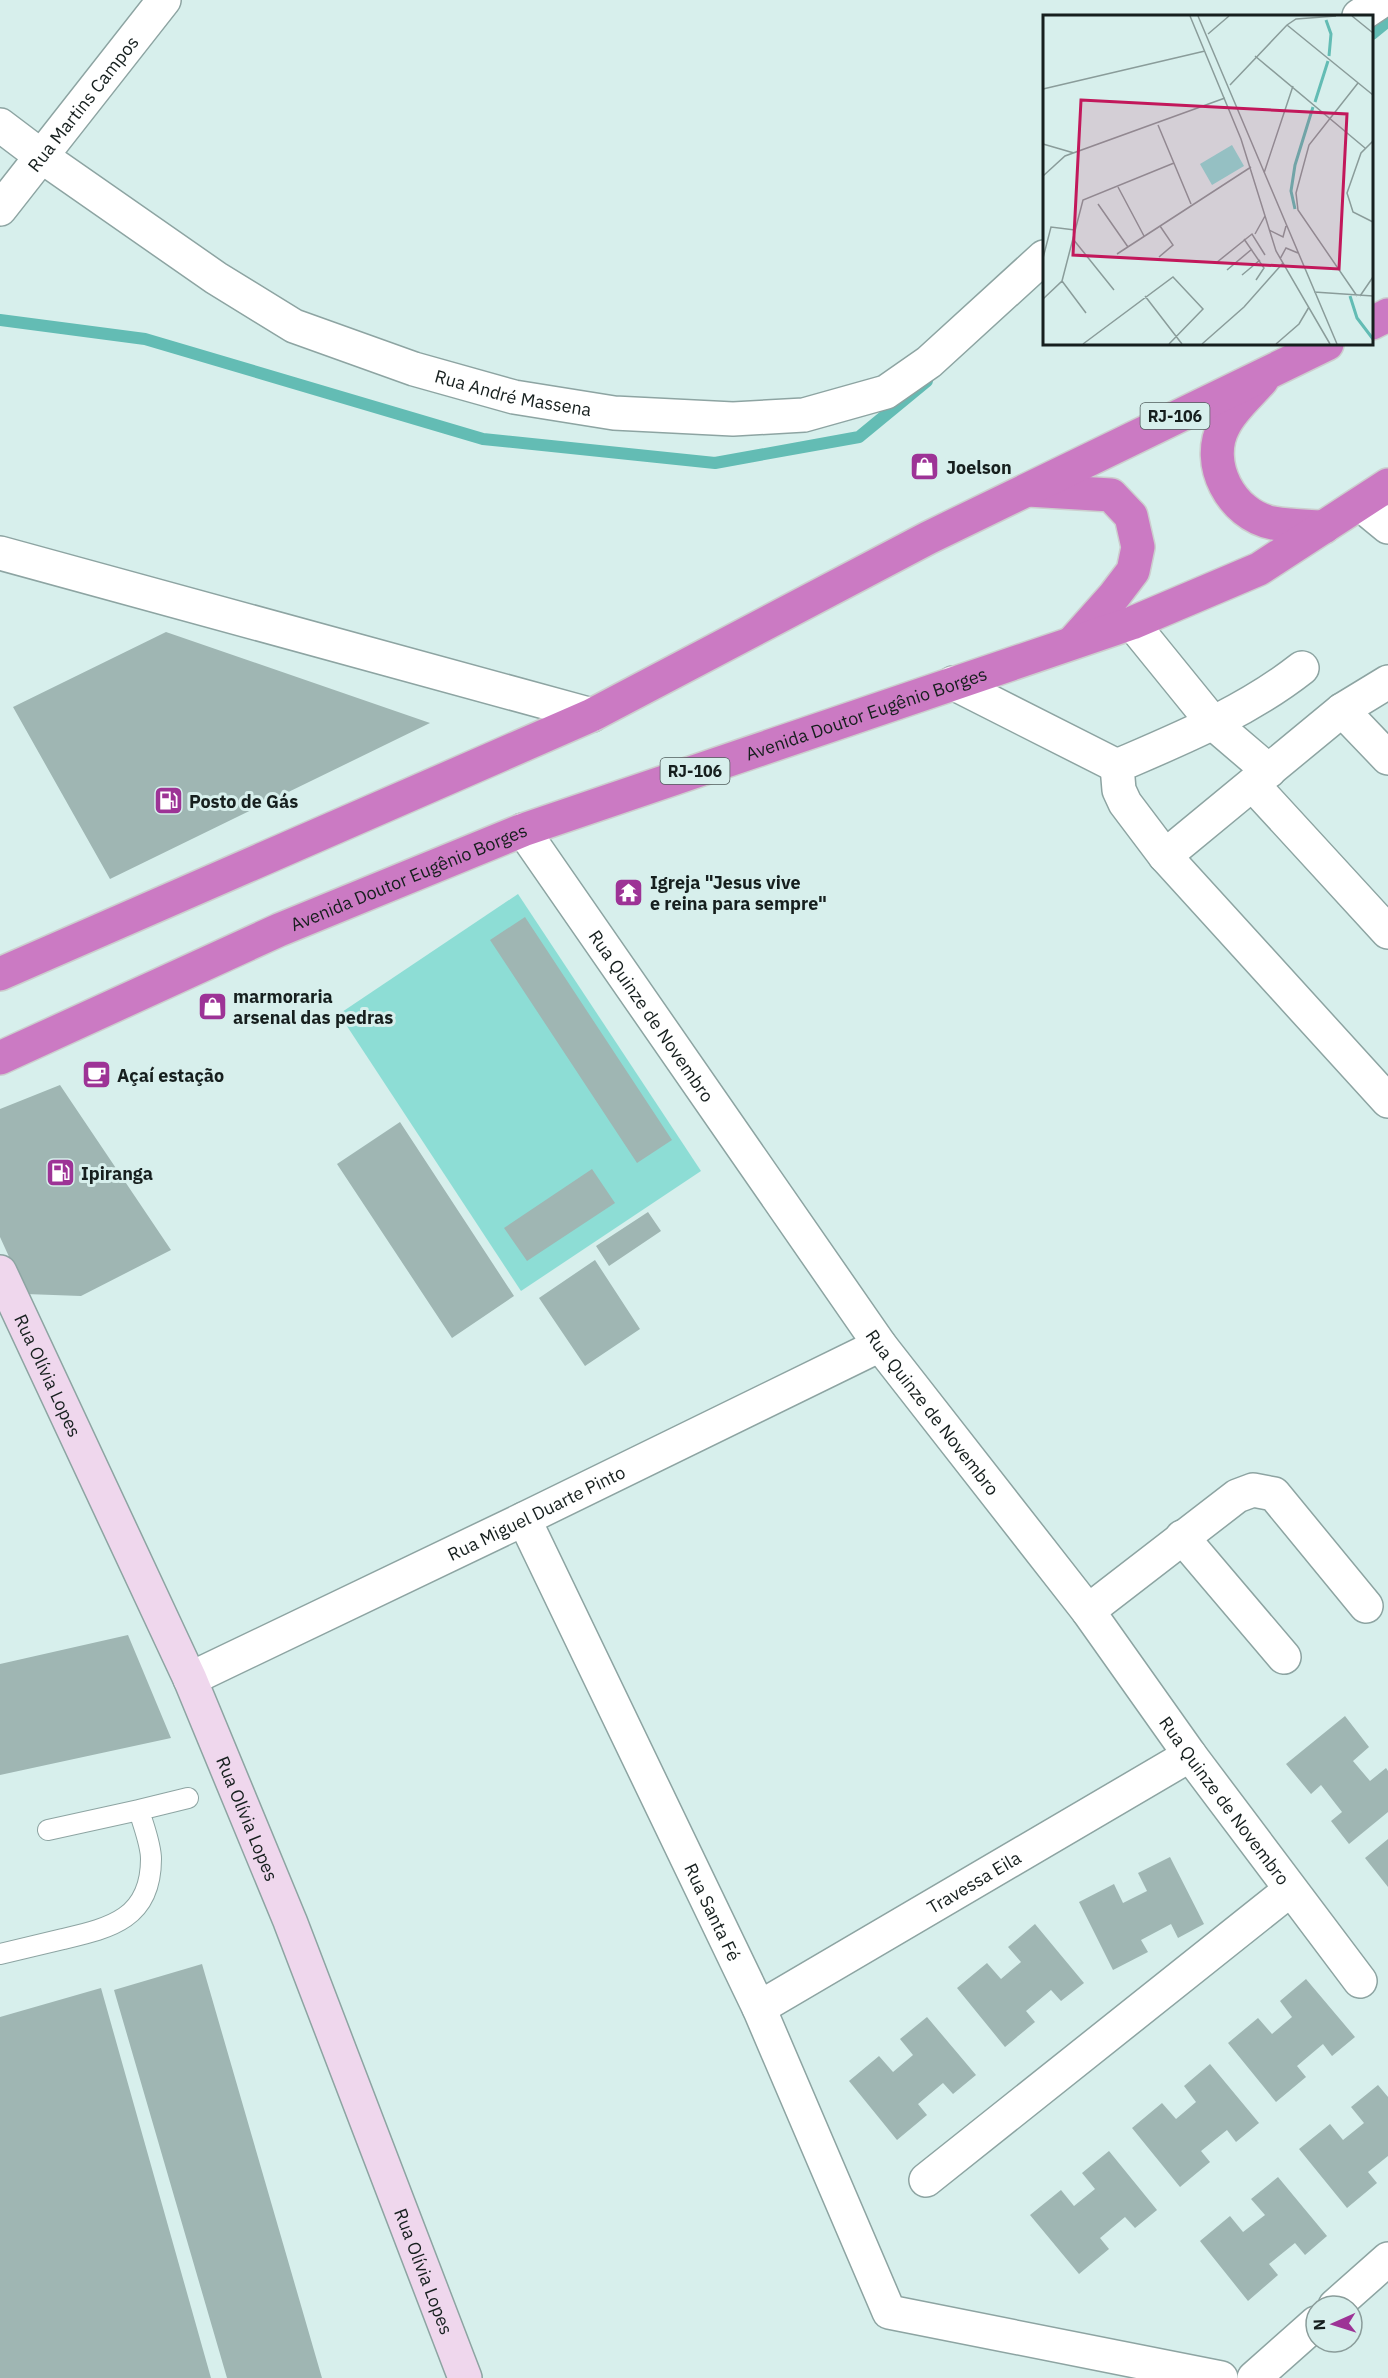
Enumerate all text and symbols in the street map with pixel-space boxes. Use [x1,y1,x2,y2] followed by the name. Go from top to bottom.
[1043,15,1373,345] inset map
[22,31,143,176] street label: Rua Martins Campos
[432,364,594,421] street label: Rua André Massena
[1140,403,1210,429] road number: RJ-106
[909,451,941,483] shop icon: Joelson
[946,456,1012,479] place label: Joelson
[742,662,990,765] street label: Avenida Doutor Eugênio Borges
[660,758,730,784] road number: RJ-106
[152,785,184,817] fuel station icon: Posto de Gás
[189,790,298,813] place label: Posto de Gás
[287,818,530,936] street label: Avenida Doutor Eugênio Borges
[650,871,827,915] place label: Igreja "Jesus vive e reina para sempre"
[613,876,645,908] temple icon: Igreja "Jesus vive e reina para sempre"
[584,925,719,1106] street label: Rua Quinze de Novembro
[233,985,393,1029] place label: marmoraria arsenal das pedras
[196,990,228,1022] shop icon: marmoraria arsenal das pedras
[80,1059,112,1091] cafe icon: Açaí estação
[117,1064,224,1087] place label: Açaí estação
[44,1157,76,1189] fuel station icon: Ipiranga
[81,1162,153,1185] place label: Ipiranga
[10,1310,87,1440] street label: Rua Olívia Lopes
[861,1325,1005,1500] street label: Rua Quinze de Novembro
[444,1460,629,1565] street label: Rua Miguel Duarte Pinto
[1155,1712,1295,1889] street label: Rua Quinze de Novembro
[212,1753,284,1884] street label: Rua Olívia Lopes
[923,1845,1025,1918] street label: Travessa Eila
[680,1859,746,1965] street label: Rua Santa Fé
[390,2205,459,2337] street label: Rua Olívia Lopes
[1304,2294,1364,2354] north arrow
[1309,2318,1329,2331] text: N

